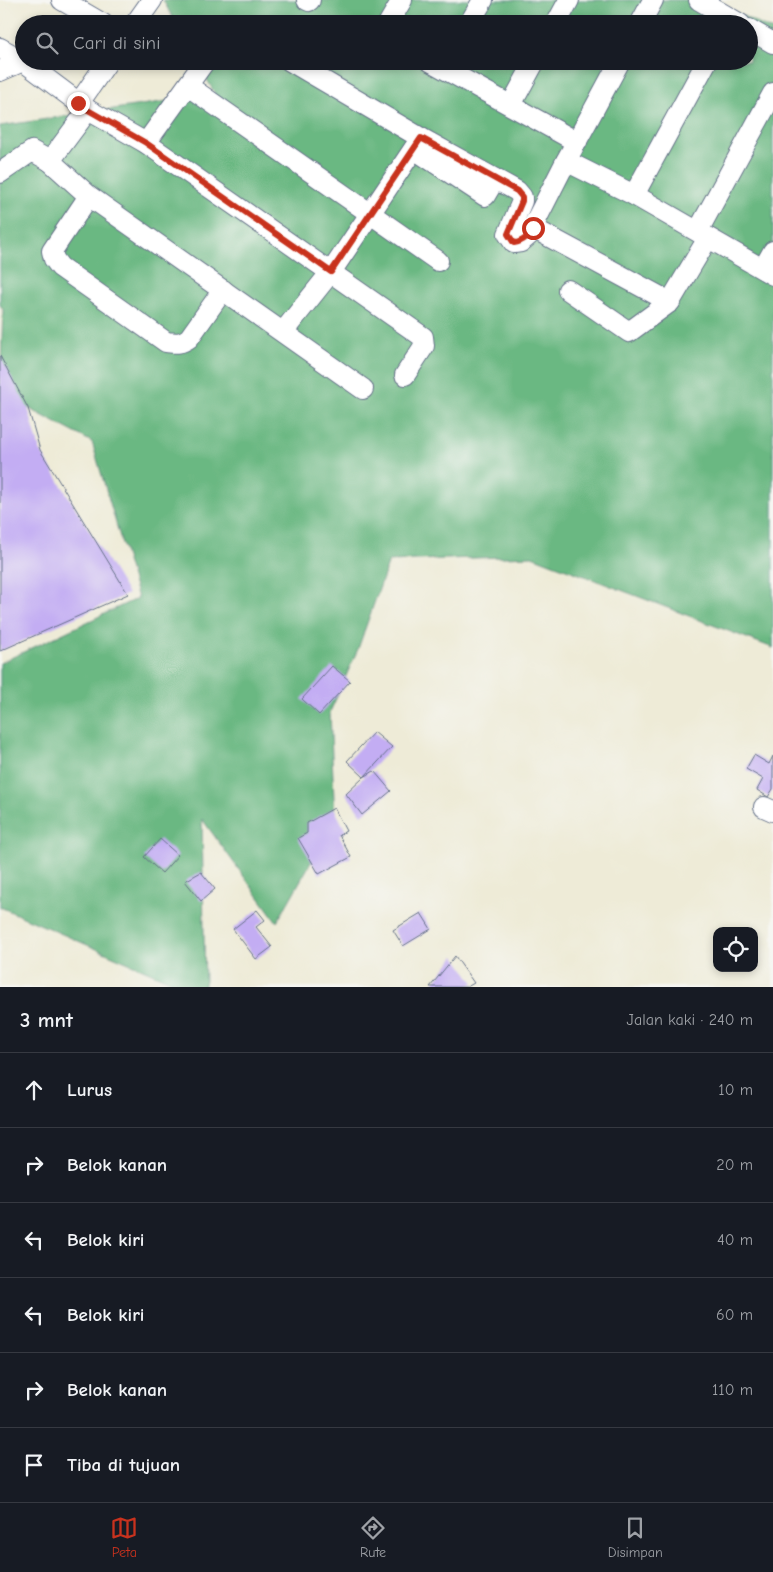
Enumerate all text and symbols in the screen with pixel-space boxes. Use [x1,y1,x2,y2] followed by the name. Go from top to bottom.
[15,15,758,70] search box
[33,29,61,57] icon: search
[73,32,160,54] text: Cari di sini
[67,92,90,115] route end
[522,217,545,240] route start
[713,927,758,972] map controls
[713,927,758,972] button: locate
[20,1008,73,1032] text: 3 mnt
[627,1011,753,1029] text: Jalan kaki · 240 m
[20,1076,48,1104] icon: ahead
[67,1079,112,1101] text: Lurus
[718,1081,753,1099] text: 10 m
[20,1151,48,1179] icon: right
[67,1154,167,1176] text: Belok kanan
[716,1156,753,1174] text: 20 m
[20,1226,48,1254] icon: left
[67,1229,144,1251] text: Belok kiri
[717,1231,753,1249] text: 40 m
[20,1301,48,1329] icon: left
[67,1304,144,1326] text: Belok kiri
[716,1306,753,1324] text: 60 m
[20,1376,48,1404] icon: right
[67,1379,167,1401] text: Belok kanan
[712,1381,753,1399] text: 110 m
[20,1451,48,1479] icon: arrive
[67,1454,180,1476] text: Tiba di tujuan
[110,1514,138,1561] tab: Peta
[359,1514,387,1561] tab: Rute
[608,1514,663,1561] tab: Disimpan

